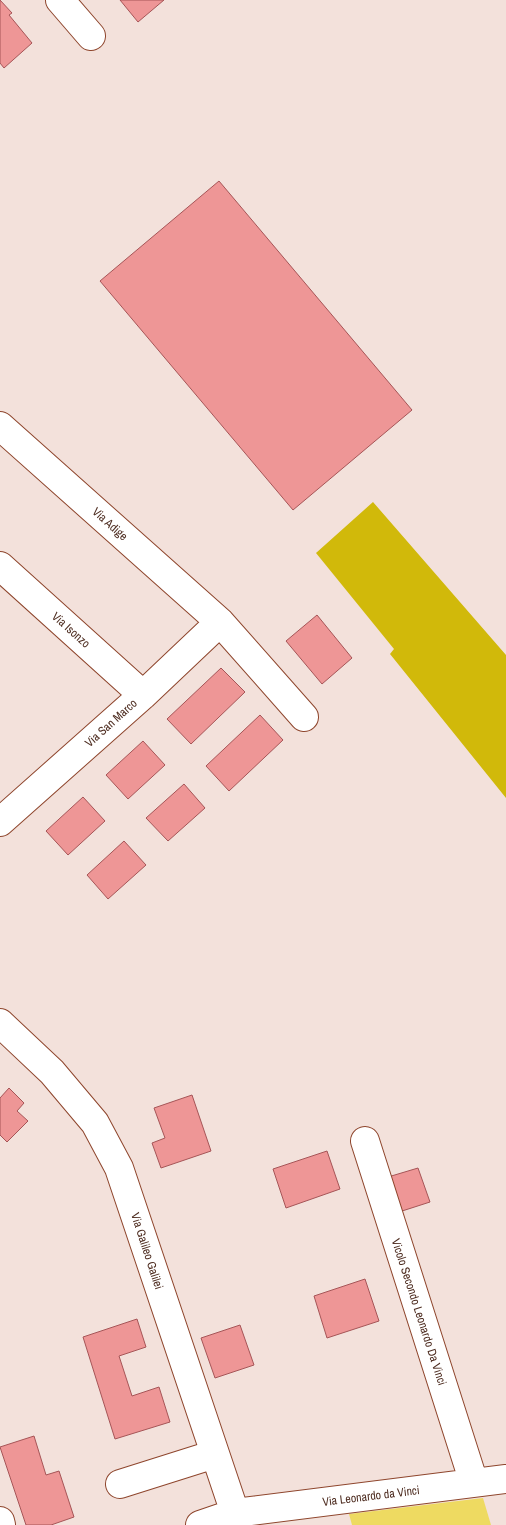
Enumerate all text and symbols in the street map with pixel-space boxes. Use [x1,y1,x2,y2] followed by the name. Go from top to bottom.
[89,504,131,544] street label: Via Adige
[48,609,94,651] street label: Via Isonzo
[82,695,140,751] street label: Via San Marco
[127,1211,167,1291] street label: Via Galileo Galilei
[388,1237,450,1387] street label: Vicolo Secondo Leonardo Da Vinci
[322,1482,420,1510] street label: Via Leonardo da Vinci

